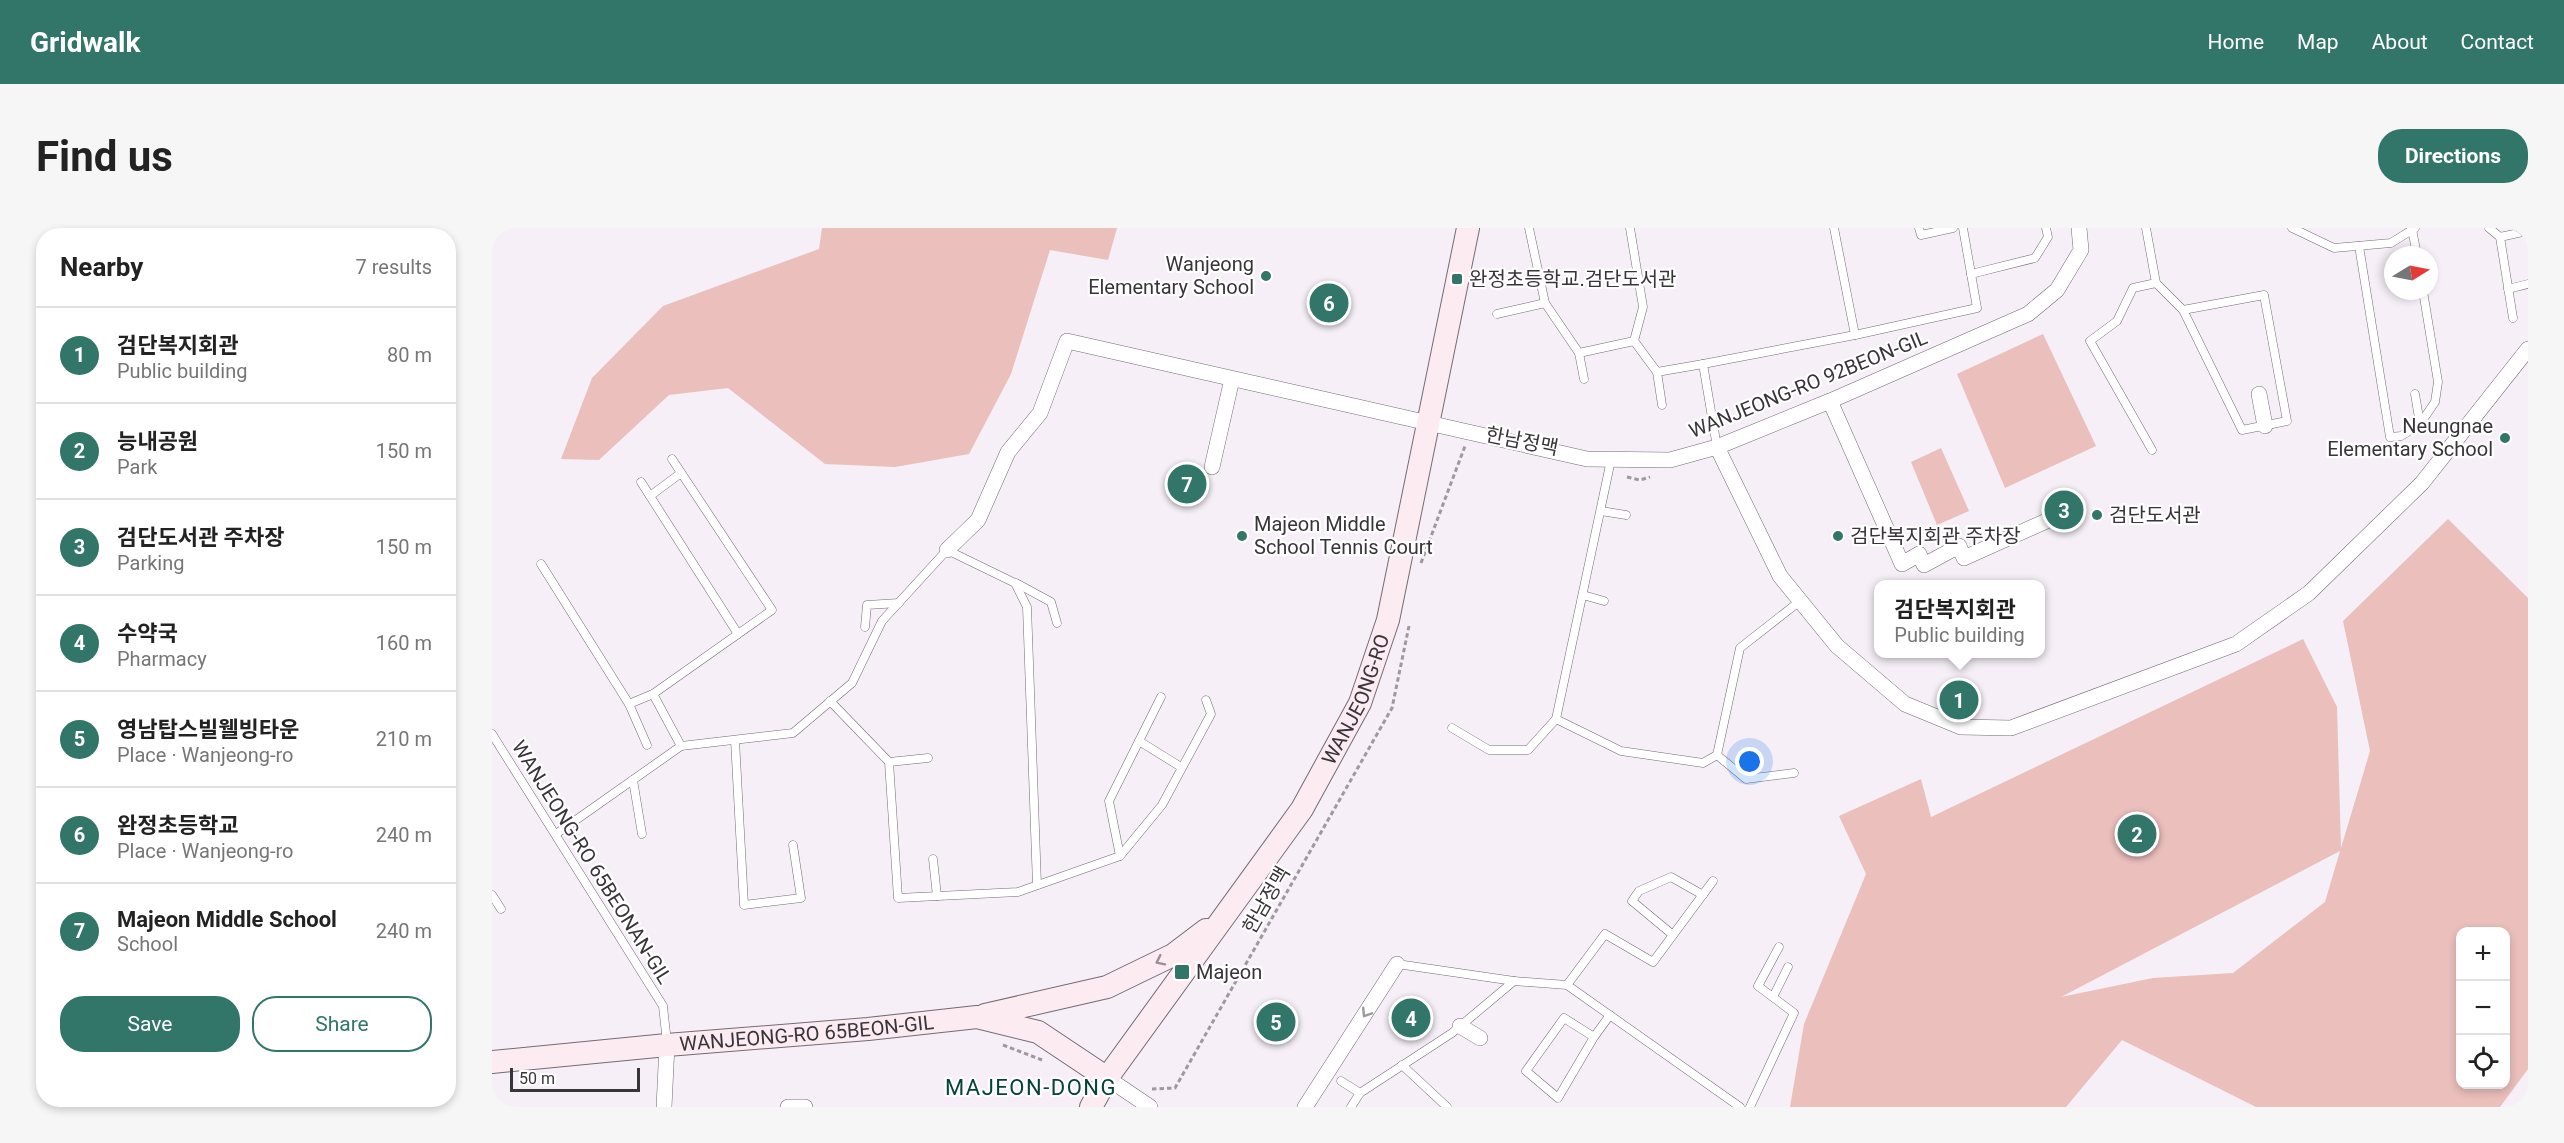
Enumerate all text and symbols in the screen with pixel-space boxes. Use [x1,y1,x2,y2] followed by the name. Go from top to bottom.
[30,26,140,59] text: Gridwalk
[2208,30,2264,54] text: Home
[2297,30,2339,54] text: Map
[2372,30,2428,54] text: About
[2461,30,2534,54] text: Contact
[2378,129,2528,183] button: Directions
[36,132,173,181] text: Find us
[2384,246,2438,300] north arrow
[60,252,143,282] text: Nearby
[1088,252,1254,299] place label: Wanjeong Elementary School
[356,255,432,279] text: 7 results
[1469,267,1677,291] place label: 완정초등학교.검단도서관
[1259,269,1273,283] marker: Wanjeong Elementary School
[1450,272,1464,286] marker: 완정초등학교.검단도서관
[1310,280,1348,326] pin: 6
[1685,325,1931,443] street label: WANJEONG-RO 92BEON-GIL
[117,333,238,358] text: 검단복지회관
[74,343,85,367] text: 1
[387,343,432,367] text: 80 m
[117,359,247,383] text: Public building
[2327,414,2493,461] place label: Neungnae Elementary School
[1484,422,1560,460] street label: 한남정맥
[117,429,198,454] text: 능내공원
[2498,431,2512,445] marker: Neungnae Elementary School
[74,439,85,463] text: 2
[376,439,432,463] text: 150 m
[117,455,157,479] text: Park
[1168,462,1206,506] pin: 7
[2044,488,2084,532] pin: 3
[2109,503,2201,527] place label: 검단도서관
[2090,508,2104,522] marker: 검단도서관
[1254,512,1433,559] place label: Majeon Middle School Tennis Court
[1850,524,2021,548] place label: 검단복지회관 주차장
[117,525,284,550] text: 검단도서관 주차장
[1235,529,1249,543] marker: Majeon Middle School Tennis Court
[1831,529,1845,543] marker: 검단복지회관 주차장
[74,535,85,559] text: 3
[376,535,432,559] text: 150 m
[117,551,184,575] text: Parking
[1874,580,2045,658] popup
[1894,597,2016,622] text: 검단복지회관
[117,621,178,646] text: 수약국
[1894,623,2025,647] text: Public building
[74,631,85,655] text: 4
[376,631,432,655] text: 160 m
[1317,631,1394,769] street label: WANJEONG-RO
[117,647,207,671] text: Pharmacy
[1940,678,1978,722] pin: 1
[117,717,299,742] text: 영남탑스빌웰빙타운
[74,727,85,751] text: 5
[376,727,432,751] text: 210 m
[507,736,677,988] street label: WANJEONG-RO 65BEONAN-GIL
[117,743,294,767] text: Place · Wanjeong-ro
[1735,747,1764,776] your location
[2118,812,2156,856] pin: 2
[117,813,238,838] text: 완정초등학교
[74,823,85,847] text: 6
[376,823,432,847] text: 240 m
[117,839,294,863] text: Place · Wanjeong-ro
[1237,862,1295,938] street label: 한남정맥
[117,907,337,932] text: Majeon Middle School
[74,919,85,943] text: 7
[376,919,432,943] text: 240 m
[2456,927,2510,1089] map controls
[2456,927,2510,981] button: +
[117,932,178,956] text: School
[1155,954,1166,966] one-way arrow
[1196,960,1262,984] place label: Majeon
[1173,963,1191,981] marker: Majeon
[2456,981,2510,1035] button: −
[60,996,240,1052] button: Save
[252,996,432,1052] button: Share
[1392,996,1430,1040] pin: 4
[1256,1000,1296,1044] pin: 5
[1361,1007,1373,1017] one-way arrow
[679,1010,935,1056] street label: WANJEONG-RO 65BEON-GIL
[2456,1035,2510,1089] button: locate
[510,1065,640,1092] scale bar
[519,1069,555,1088] text: 50 m
[945,1075,1117,1100] district label: MAJEON-DONG

